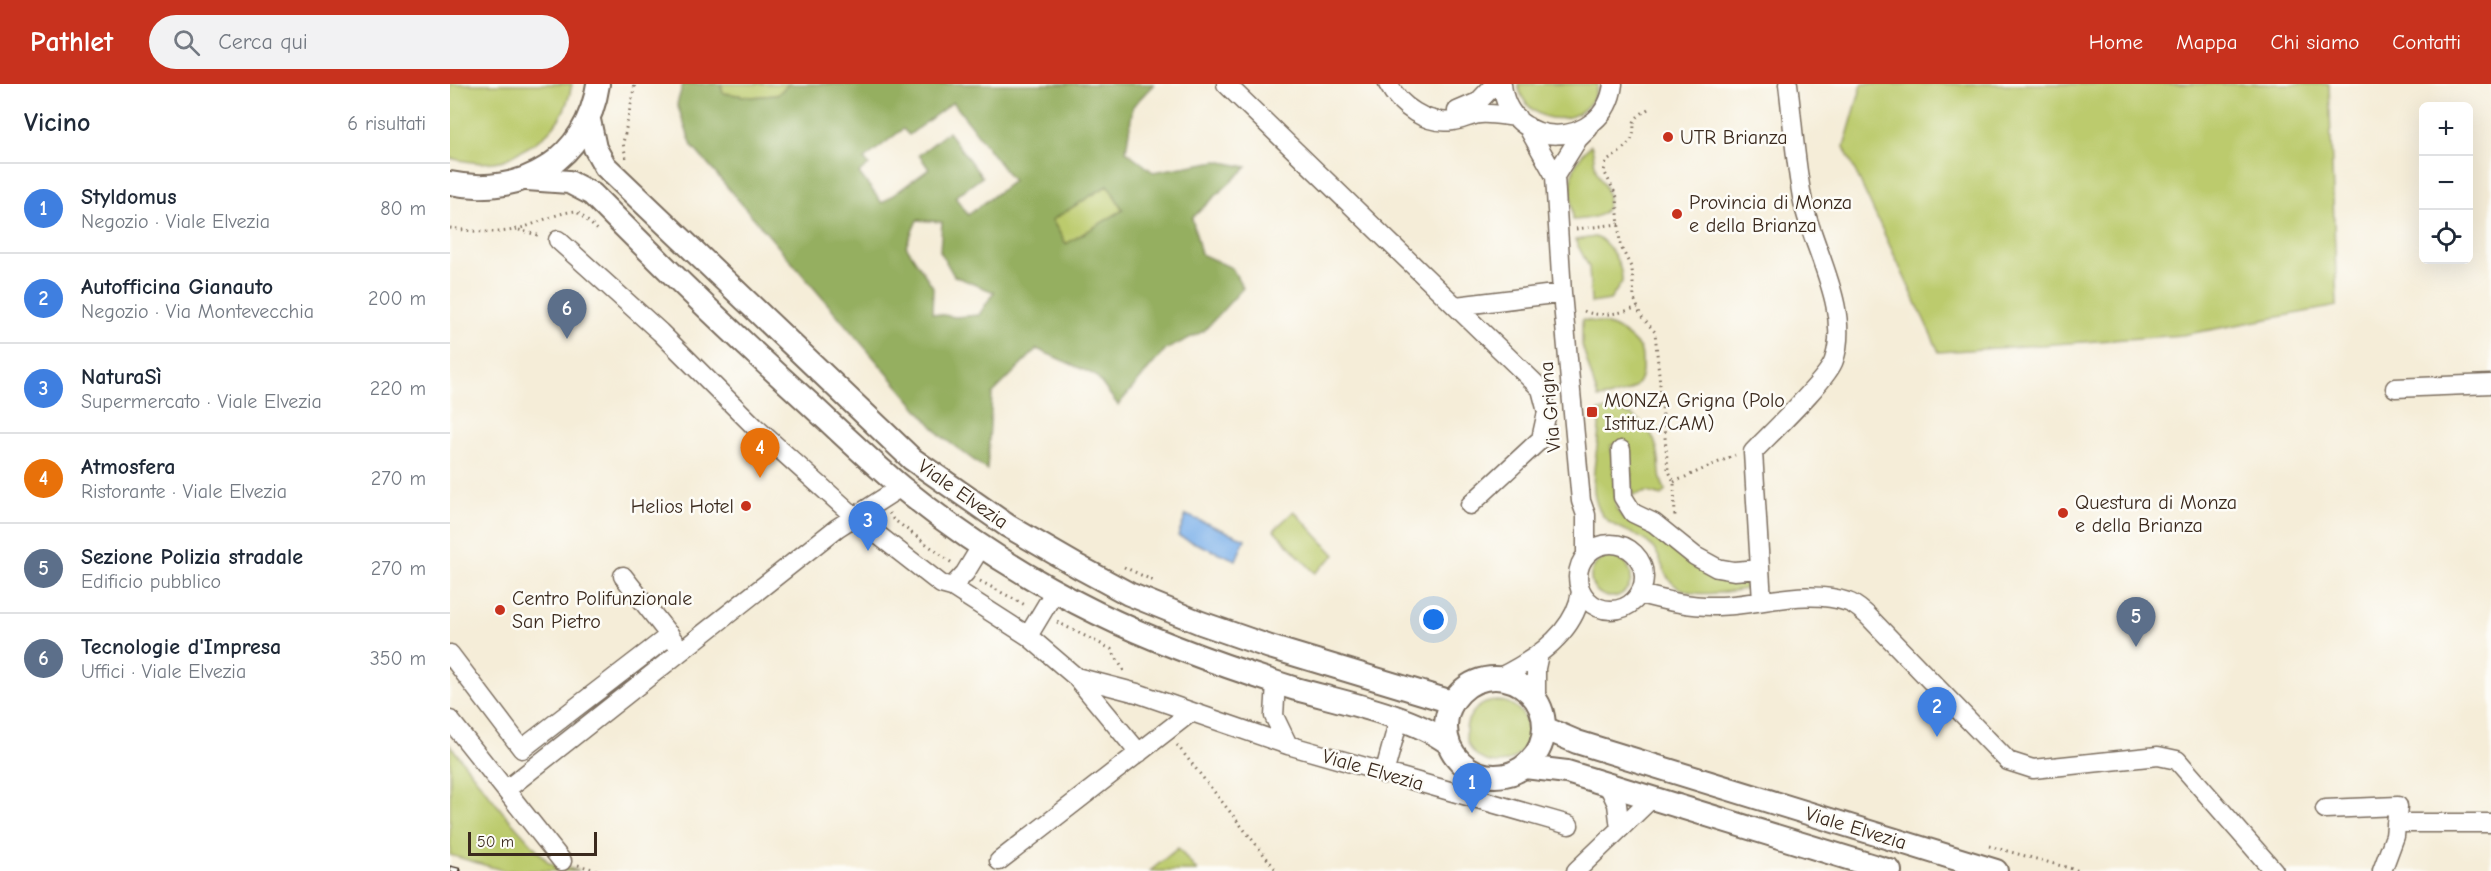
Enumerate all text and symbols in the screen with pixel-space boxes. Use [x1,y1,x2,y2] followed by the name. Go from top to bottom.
[149,15,569,69] search box
[30,26,113,58] text: Pathlet
[170,26,203,59] icon: search
[218,29,308,55] text: Cerca qui
[2089,30,2143,54] text: Home
[2176,30,2238,54] text: Mappa
[2271,30,2359,54] text: Chi siamo
[2392,30,2461,54] text: Contatti
[2419,102,2473,264] map controls
[2419,102,2473,156] button: +
[24,108,90,138] text: Vicino
[347,112,426,135] text: 6 risultati
[1680,126,1788,149] place label: UTR Brianza
[1661,130,1675,144] marker: UTR Brianza
[2419,156,2473,210] button: −
[81,184,177,210] text: Styldomus
[1689,191,1852,237] place label: Provincia di Monza e della Brianza
[40,197,47,220] text: 1
[380,197,426,220] text: 80 m
[1670,207,1684,221] marker: Provincia di Monza e della Brianza
[81,210,270,233] text: Negozio · Viale Elvezia
[2419,210,2473,264] button: locate
[81,274,273,300] text: Autofficina Gianauto
[39,287,48,310] text: 2
[368,287,426,310] text: 200 m
[548,290,586,339] pin: 6
[81,300,314,323] text: Negozio · Via Montevecchia
[1535,361,1565,453] street label: Via Grigna
[81,364,162,390] text: NaturaSì
[39,377,48,400] text: 3
[370,377,426,400] text: 220 m
[1604,389,1785,435] place label: MONZA Grigna (Polo Istituz./CAM)
[81,390,322,413] text: Supermercato · Viale Elvezia
[1585,405,1599,419] marker: MONZA Grigna (Polo Istituz./CAM)
[740,428,780,478] pin: 4
[81,454,175,480] text: Atmosfera
[914,455,1012,533] street label: Viale Elvezia
[39,467,48,490] text: 4
[371,467,426,490] text: 270 m
[81,480,287,503] text: Ristorante · Viale Elvezia
[2075,491,2237,537] place label: Questura di Monza e della Brianza
[631,495,734,518] place label: Helios Hotel
[739,499,753,513] marker: Helios Hotel
[848,502,888,551] pin: 3
[2056,506,2070,520] marker: Questura di Monza e della Brianza
[81,544,303,570] text: Sezione Polizia stradale
[38,557,49,580] text: 5
[371,557,426,580] text: 270 m
[81,570,221,593] text: Edificio pubblico
[512,587,692,633] place label: Centro Polifunzionale San Pietro
[2116,598,2156,647] pin: 5
[493,603,507,617] marker: Centro Polifunzionale San Pietro
[1419,605,1448,634] your location
[81,634,281,660] text: Tecnologie d'Impresa
[38,647,49,670] text: 6
[370,647,426,670] text: 350 m
[81,660,246,683] text: Uffici · Viale Elvezia
[1918,688,1956,737] pin: 2
[1320,745,1426,795] street label: Viale Elvezia
[1452,764,1492,813] pin: 1
[1803,802,1909,854] street label: Viale Elvezia
[468,829,597,856] scale bar
[477,833,514,851] text: 50 m

